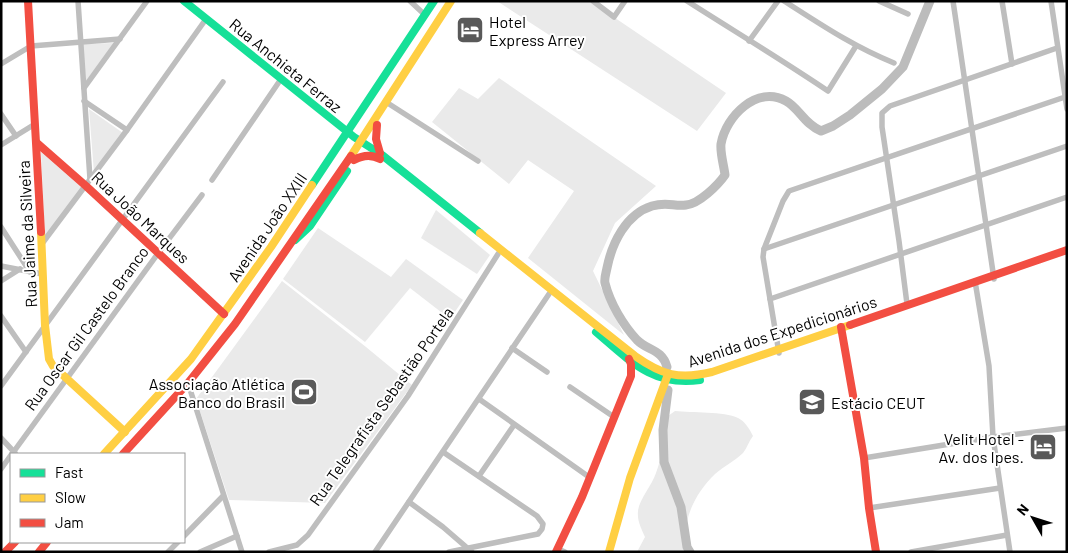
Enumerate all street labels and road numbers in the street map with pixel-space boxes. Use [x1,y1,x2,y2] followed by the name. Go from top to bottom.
[226,14,346,116] street label: Rua Anchieta Ferraz
[14,160,40,308] street label: Rua Jaime da Silveira
[88,167,194,267] street label: Rua João Marques
[224,169,310,285] street label: Avenida João XXIII
[20,242,152,414] street label: Rua Oscar Gil Castelo Branco
[685,291,879,371] street label: Avenida dos Expedicionários
[305,303,457,509] street label: Rua Telegrafista Sebastião Portela

